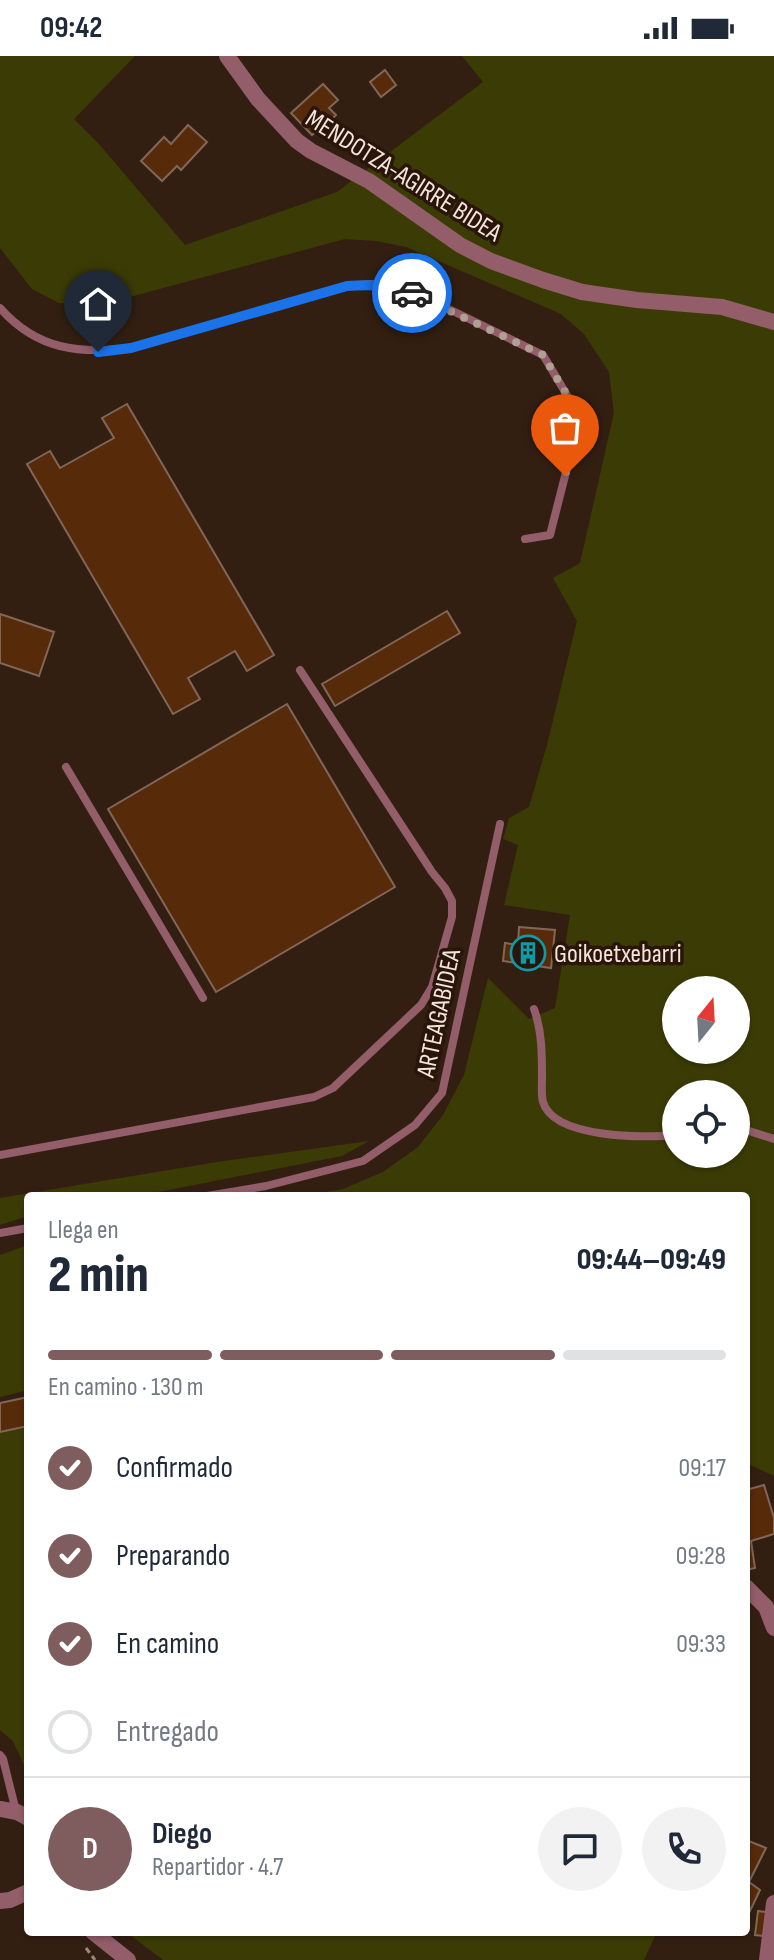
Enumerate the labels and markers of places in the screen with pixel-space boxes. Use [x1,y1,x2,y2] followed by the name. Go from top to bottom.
[64,270,132,352] pin
[531,394,599,476] pin
[509,934,547,972] building icon: Goikoetxebarri
[554,939,682,970] place label: Goikoetxebarri

